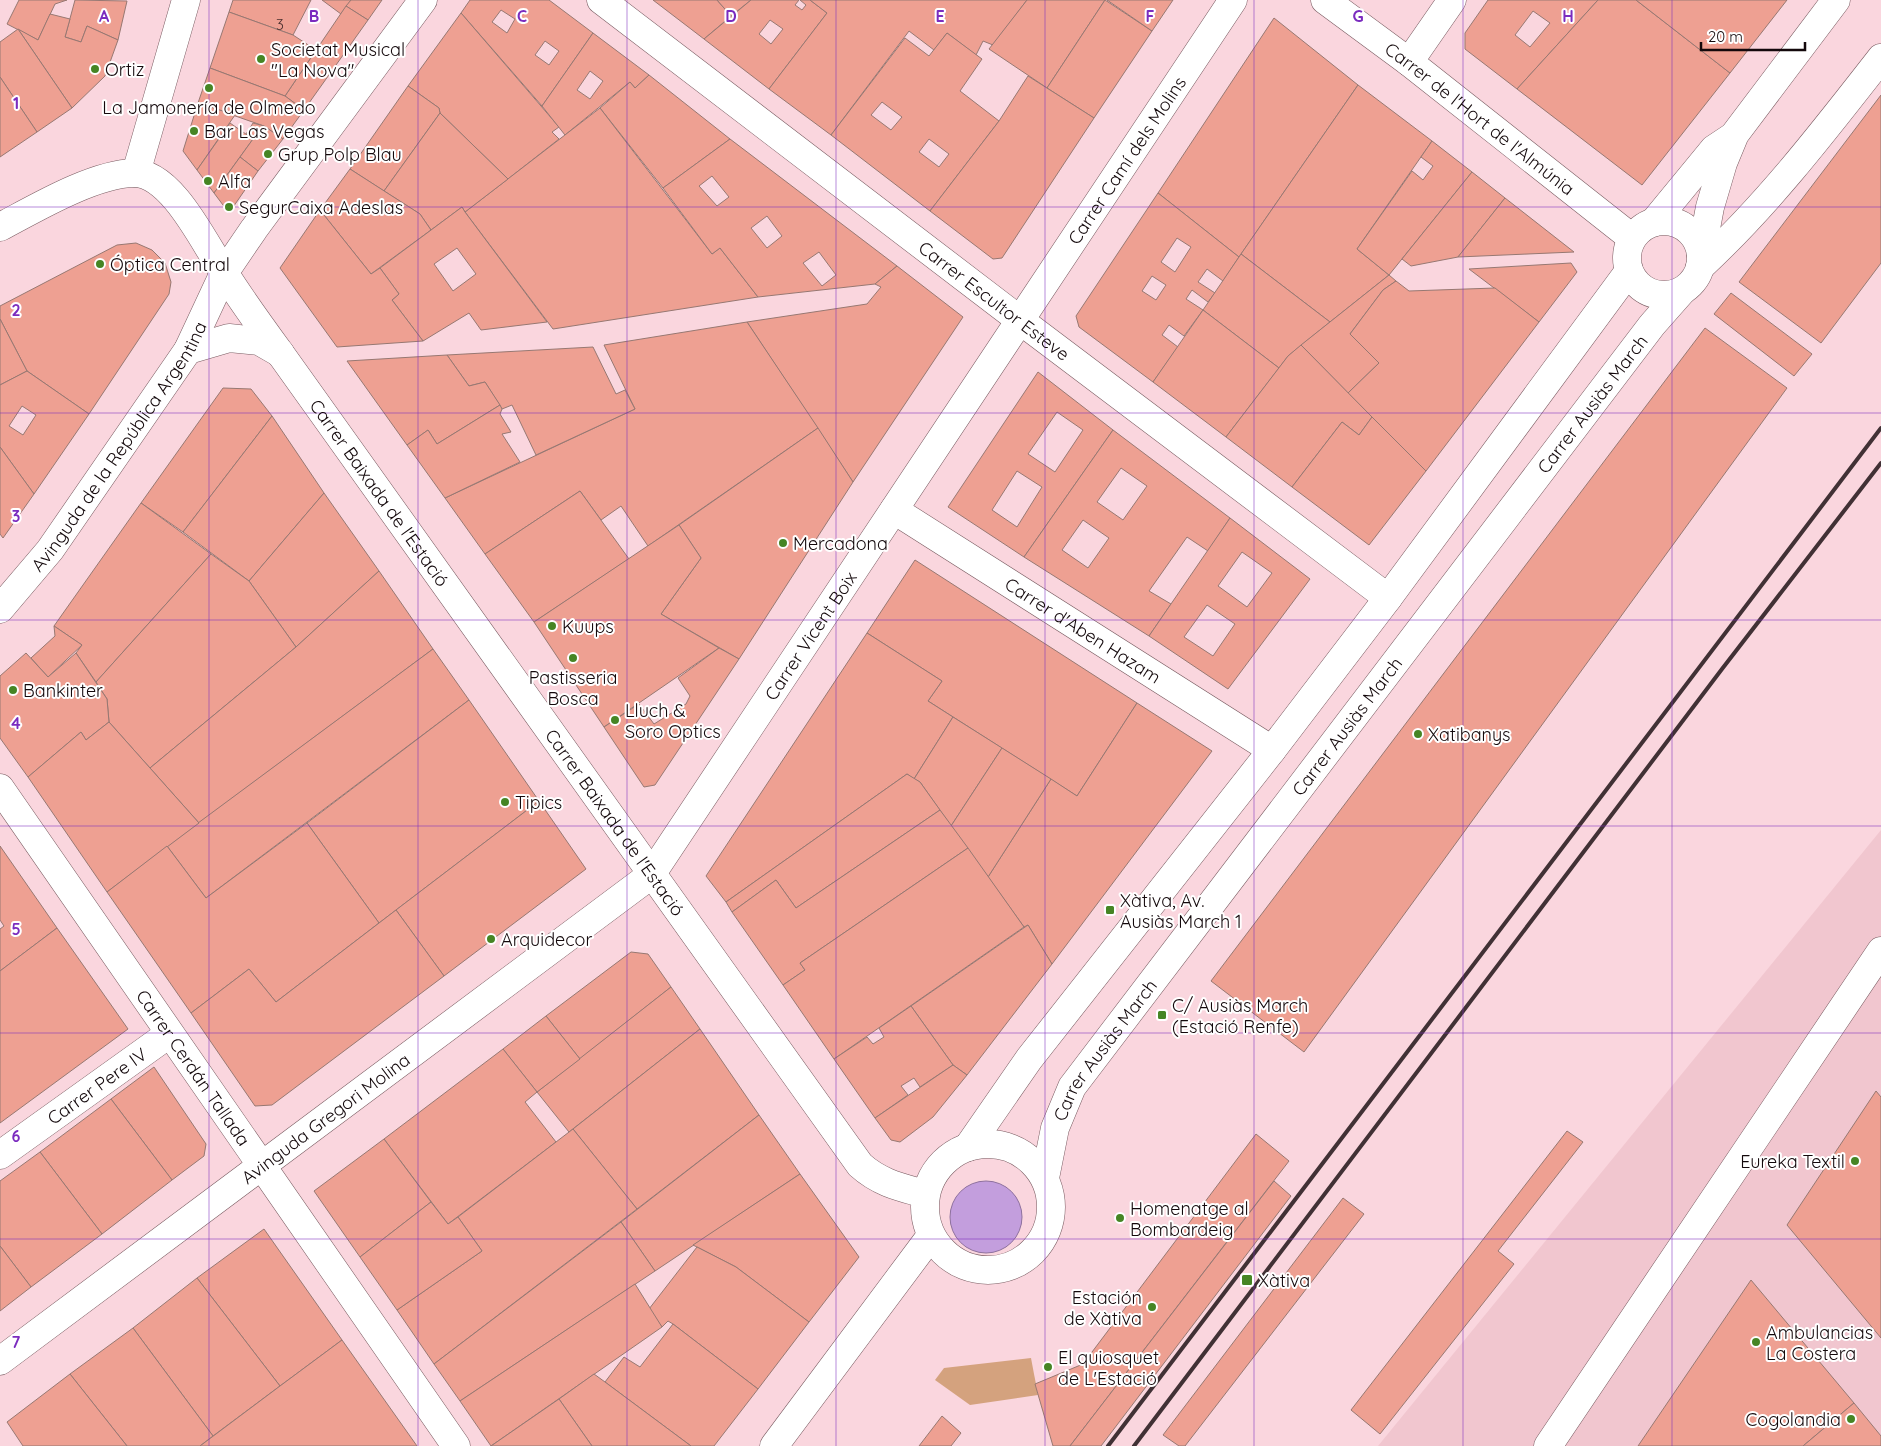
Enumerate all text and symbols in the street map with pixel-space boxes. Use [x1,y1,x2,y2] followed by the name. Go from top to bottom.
[99,6,110,26] text: A
[309,6,319,26] text: B
[517,6,527,26] text: C
[725,6,737,26] text: D
[935,6,945,26] text: E
[1146,6,1155,26] text: F
[1352,6,1364,26] text: G
[1562,6,1574,26] text: H
[276,15,284,34] house number: 3
[1701,20,1805,52] scale bar
[1708,27,1743,46] text: 20 m
[1381,37,1579,200] street label: Carrer de l'Hort de l'Almúnia
[271,38,405,82] place label: Societat Musical "La Nova"
[255,53,267,65] marker: Societat Musical "La Nova"
[105,58,144,81] place label: Ortiz
[89,63,101,75] marker: Ortiz
[1062,72,1191,249] street label: Carrer Camí dels Molins
[203,82,215,94] marker: La Jamonería de Olmedo
[13,93,19,113] text: 1
[102,96,316,119] place label: La Jamonería de Olmedo
[204,120,324,143] place label: Bar Las Vegas
[188,125,200,137] marker: Bar Las Vegas
[278,143,402,166] place label: Grup Polp Blau
[262,148,274,160] marker: Grup Polp Blau
[218,170,251,193] place label: Alfa
[202,175,214,187] marker: Alfa
[239,196,403,219] place label: SegurCaixa Adeslas
[223,201,235,213] marker: SegurCaixa Adeslas
[914,236,1074,365] street label: Carrer Escultor Esteve
[110,253,230,276] place label: Óptica Central
[94,258,106,270] marker: Óptica Central
[11,300,21,320] text: 2
[26,318,211,576] street label: Avinguda de la República Argentina
[1532,330,1652,478] street label: Carrer Ausiàs March
[305,395,454,591] street label: Carrer Baixada de l'Estació
[12,506,20,526] text: 3
[793,532,888,555] place label: Mercadona
[777,537,789,549] marker: Mercadona
[759,566,862,704] street label: Carrer Vicent Boix
[1001,572,1165,688] street label: Carrer d'Aben Hazam
[562,615,614,638] place label: Kuups
[546,620,558,632] marker: Kuups
[567,652,579,664] marker: Pastisseria Bosca
[1287,652,1407,800] street label: Carrer Ausiàs March
[529,666,617,710] place label: Pastisseria Bosca
[23,679,103,702] place label: Bankinter
[7,684,19,696] marker: Bankinter
[625,699,721,743] place label: Lluch & Soro Optics
[11,713,21,733] text: 4
[609,714,621,726] marker: Lluch & Soro Optics
[1428,723,1510,746] place label: Xatibanys
[541,724,690,920] street label: Carrer Baixada de l'Estació
[1412,728,1424,740] marker: Xatibanys
[515,791,562,814] place label: Tipics
[499,796,511,808] marker: Tipics
[1120,889,1242,933] place label: Xàtiva, Av. Ausiàs March 1
[1104,904,1116,916] marker: Xàtiva, Av. Ausiàs March 1
[11,919,21,939] text: 5
[501,928,592,951] place label: Arquidecor
[485,933,497,945] marker: Arquidecor
[1048,974,1162,1124] street label: Carrer Ausiàs March
[132,985,256,1150] street label: Carrer Cerdán Tallada
[1172,994,1308,1038] place label: C/ Ausiàs March (Estació Renfe)
[1156,1009,1168,1021] marker: C/ Ausiàs March (Estació Renfe)
[42,1042,151,1129] street label: Carrer Pere IV
[236,1048,414,1189] street label: Avinguda Gregori Molina
[12,1126,21,1146] text: 6
[1740,1150,1845,1173] place label: Eureka Textil
[1849,1155,1861,1167] marker: Eureka Textil
[1130,1197,1249,1241] place label: Homenatge al Bombardeig
[1114,1212,1126,1224] marker: Homenatge al Bombardeig
[1258,1269,1310,1292] place label: Xàtiva
[1240,1273,1254,1287] marker: Xàtiva
[1064,1286,1142,1330] place label: Estación de Xàtiva
[1146,1301,1158,1313] marker: Estación de Xàtiva
[1766,1321,1873,1365] place label: Ambulancias La Costera
[12,1332,21,1352] text: 7
[1750,1336,1762,1348] marker: Ambulancias La Costera
[1058,1346,1159,1390] place label: El quiosquet de L'Estació
[1042,1361,1054,1373] marker: El quiosquet de L'Estació
[1746,1408,1841,1431] place label: Cogolandia
[1845,1413,1857,1425] marker: Cogolandia

